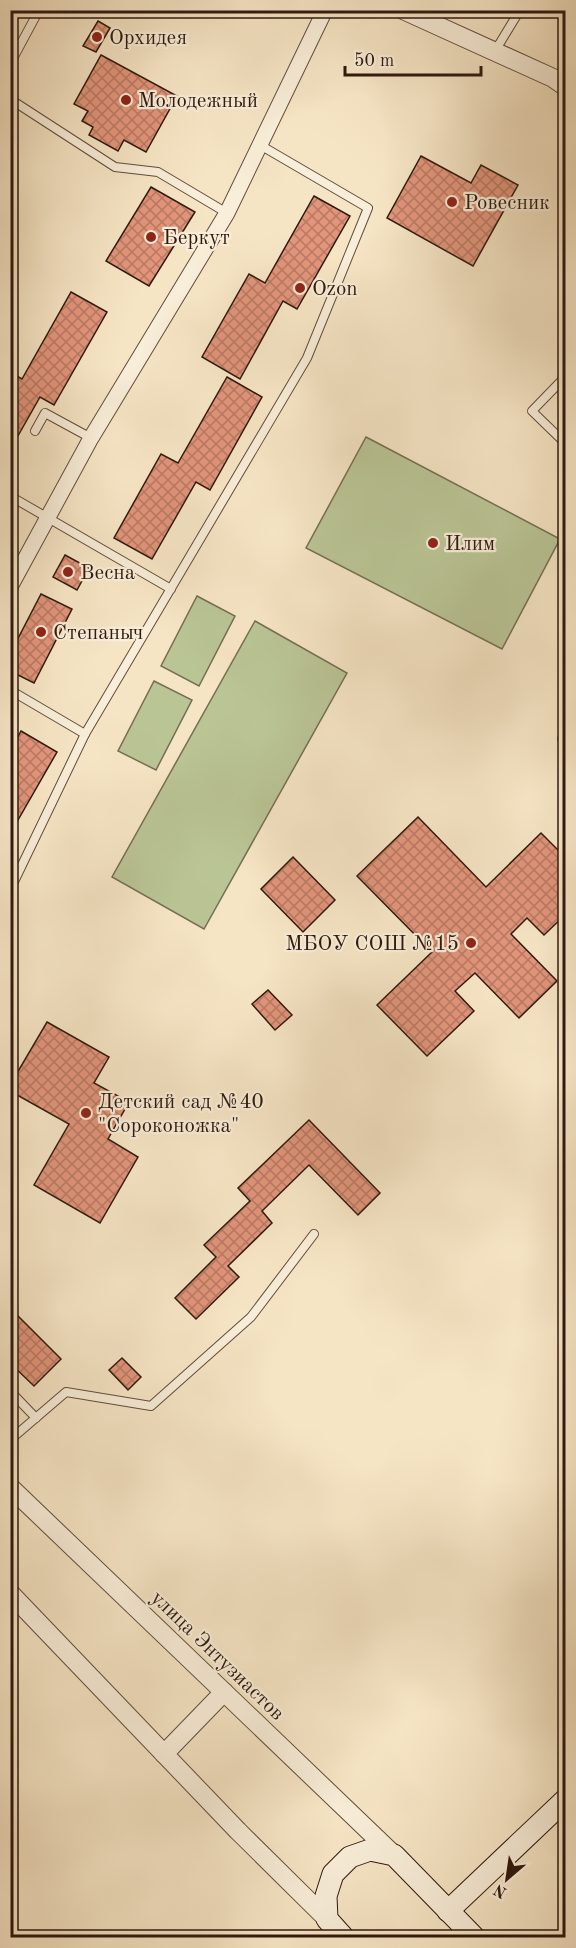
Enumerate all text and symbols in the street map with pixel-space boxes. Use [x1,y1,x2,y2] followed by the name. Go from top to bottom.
[109,28,187,49] place label: Орхидея
[90,30,104,44] marker: Орхидея
[345,39,482,77] scale bar
[354,52,394,70] text: 50 m
[138,91,258,112] place label: Молодежный
[119,93,133,107] marker: Молодежный
[464,193,550,214] place label: Ровесник
[445,195,459,209] marker: Ровесник
[163,228,230,249] place label: Беркут
[144,230,158,244] marker: Беркут
[312,279,358,300] place label: Ozon
[293,281,307,295] marker: Ozon
[445,534,495,555] place label: Илим
[426,536,440,550] marker: Илим
[80,563,135,584] place label: Весна
[61,565,75,579] marker: Весна
[53,623,143,644] place label: Степаныч
[34,625,48,639] marker: Степаныч
[285,934,459,955] place label: МБОУ СОШ №15
[464,936,478,950] marker: МБОУ СОШ №15
[98,1092,264,1137] place label: Детский сад №40 "Сороконожка"
[79,1106,93,1120] marker: Детский сад №40 "Сороконожка"
[146,1587,288,1725] street label: улица Энтузиастов
[477,1849,537,1909] north arrow
[491,1880,510,1900] text: N

